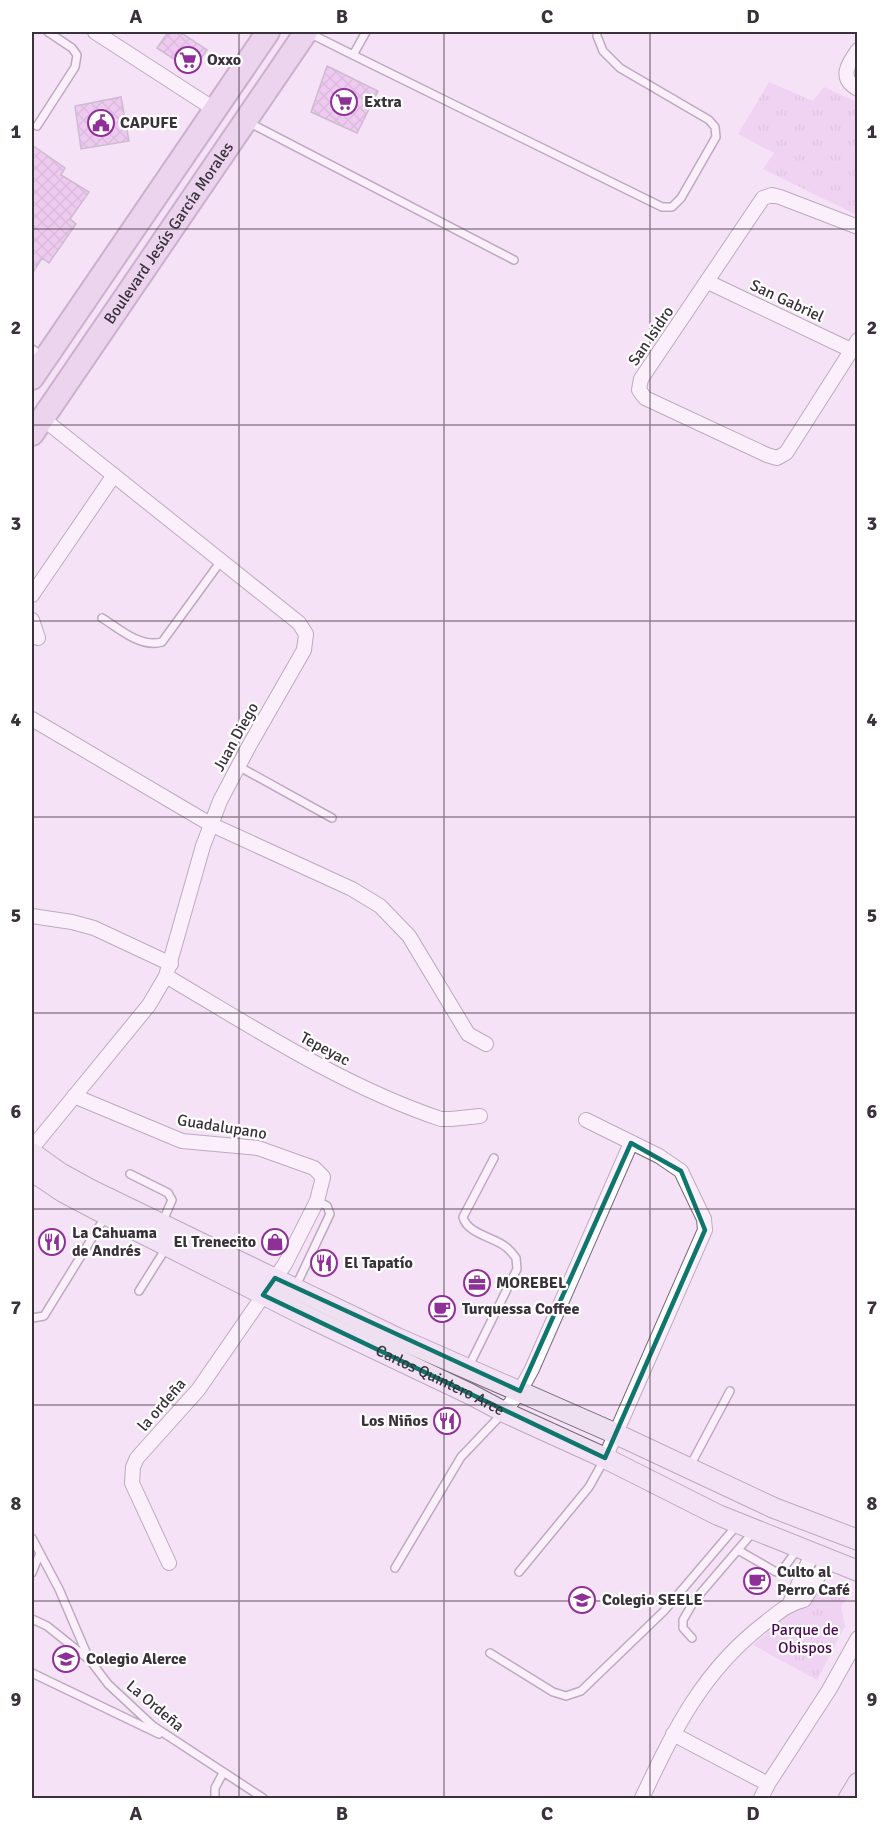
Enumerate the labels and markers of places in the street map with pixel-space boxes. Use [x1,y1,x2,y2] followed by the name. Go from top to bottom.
[173,45,203,75] supermarket icon: Oxxo
[207,50,241,70] place label: Oxxo
[329,87,359,117] supermarket icon: Extra
[364,92,402,112] place label: Extra
[86,108,116,138] public building icon: CAPUFE
[120,113,178,133] place label: CAPUFE
[72,1223,157,1261] place label: La Cahuama de Andrés
[37,1227,67,1257] restaurant icon: La Cahuama de Andrés
[260,1227,290,1257] shop icon: El Trenecito
[173,1232,256,1252] place label: El Trenecito
[309,1248,339,1278] restaurant icon: El Tapatío
[344,1253,413,1273] place label: El Tapatío
[462,1268,492,1298] office icon: MOREBEL
[496,1273,567,1293] place label: MOREBEL
[427,1294,457,1324] cafe icon: Turquessa Coffee
[462,1299,579,1319] place label: Turquessa Coffee
[432,1406,462,1436] restaurant icon: Los Niños
[361,1411,428,1431] place label: Los Niños
[777,1562,850,1600] place label: Culto al Perro Café
[742,1566,772,1596] cafe icon: Culto al Perro Café
[567,1585,597,1615] school or university icon: Colegio SEELE
[602,1590,703,1610] place label: Colegio SEELE
[51,1644,81,1674] school or university icon: Colegio Alerce
[86,1649,186,1669] place label: Colegio Alerce

